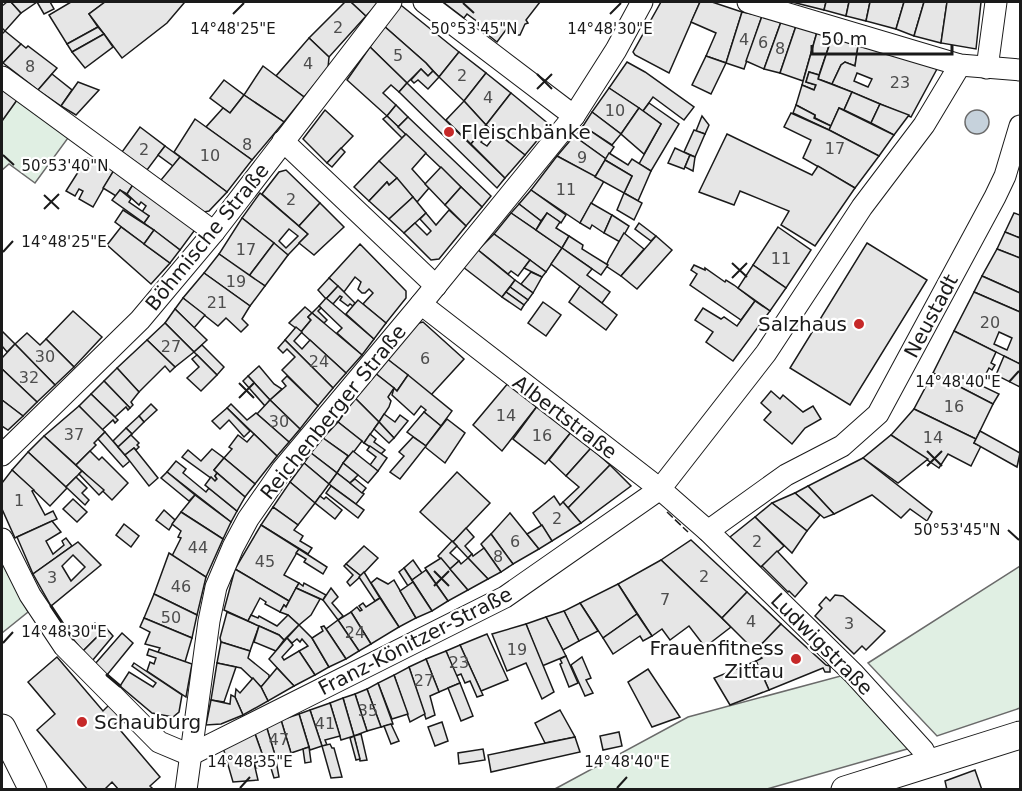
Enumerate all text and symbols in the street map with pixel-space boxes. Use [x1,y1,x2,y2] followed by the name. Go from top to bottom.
[333,18,343,37] house number: 2
[812,18,952,56] scale bar
[190,20,276,38] text: 14°48'25"E
[430,20,518,38] text: 50°53'45"N
[567,20,653,38] text: 14°48'30"E
[821,28,867,49] text: 50 m
[739,30,749,49] house number: 4
[758,33,768,52] house number: 6
[775,39,785,58] house number: 8
[393,46,403,65] house number: 5
[303,54,313,73] house number: 4
[25,57,35,76] house number: 8
[457,66,467,85] house number: 2
[890,73,910,92] house number: 23
[483,88,493,107] house number: 4
[605,101,625,120] house number: 10
[461,120,591,144] place label: Fleischbänke
[442,125,456,139] marker: Fleischbänke
[242,135,252,154] house number: 8
[825,139,845,158] house number: 17
[139,140,149,159] house number: 2
[200,146,220,165] house number: 10
[577,148,587,167] house number: 9
[21,157,109,175] text: 50°53'40"N
[140,159,274,315] street label: Böhmische Straße
[556,180,576,199] house number: 11
[286,190,296,209] house number: 2
[21,233,107,251] text: 14°48'25"E
[236,240,256,259] house number: 17
[771,249,791,268] house number: 11
[899,270,963,362] street label: Neustadt
[226,272,246,291] house number: 19
[207,293,227,312] house number: 21
[758,312,847,336] place label: Salzhaus
[980,313,1000,332] house number: 20
[852,317,866,331] marker: Salzhaus
[255,320,411,504] street label: Reichenberger Straße
[161,337,181,356] house number: 27
[35,347,55,366] house number: 30
[420,349,430,368] house number: 6
[309,352,329,371] house number: 24
[19,368,39,387] house number: 32
[508,370,622,464] street label: Albertstraße
[915,373,1001,391] text: 14°48'40"E
[944,397,964,416] house number: 16
[496,406,516,425] house number: 14
[269,412,289,431] house number: 30
[64,425,84,444] house number: 37
[532,426,552,445] house number: 16
[923,428,943,447] house number: 14
[14,491,24,510] house number: 1
[552,509,562,528] house number: 2
[913,521,1001,539] text: 50°53'45"N
[510,532,520,551] house number: 6
[752,532,762,551] house number: 2
[188,538,208,557] house number: 44
[493,547,503,566] house number: 8
[255,552,275,571] house number: 45
[699,567,709,586] house number: 2
[47,568,57,587] house number: 3
[171,577,191,596] house number: 46
[314,582,516,700] street label: Franz-Könitzer-Straße
[766,588,878,700] street label: Ludwigstraße
[660,590,670,609] house number: 7
[161,608,181,627] house number: 50
[746,612,756,631] house number: 4
[844,614,854,633] house number: 3
[21,623,107,641] text: 14°48'30"E
[345,623,365,642] house number: 24
[650,636,784,683] place label: Frauenfitness Zittau
[507,640,527,659] house number: 19
[789,652,803,666] marker: Frauenfitness Zittau
[449,653,469,672] house number: 23
[414,671,434,690] house number: 27
[358,701,378,720] house number: 35
[94,710,201,734] place label: Schauburg
[315,714,335,733] house number: 41
[75,715,89,729] marker: Schauburg
[269,730,289,749] house number: 47
[207,753,293,771] text: 14°48'35"E
[584,753,670,771] text: 14°48'40"E

